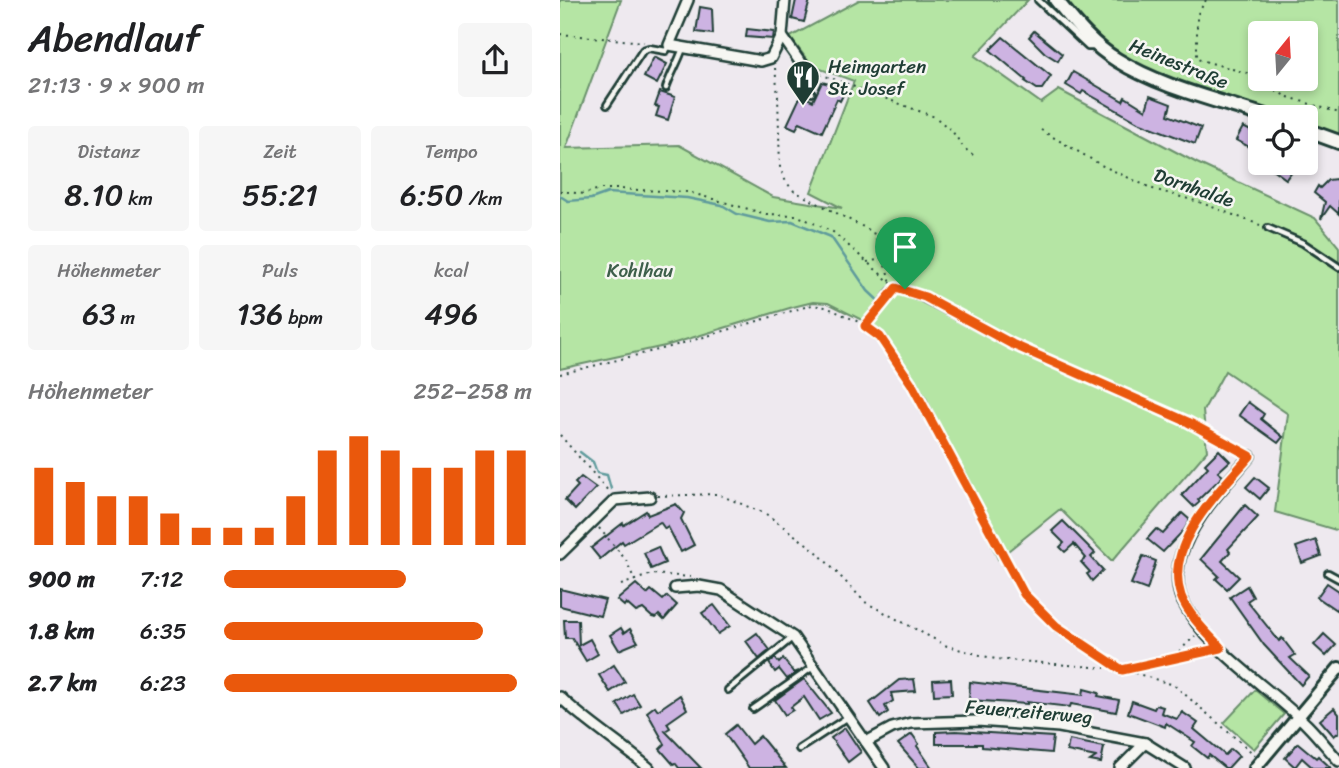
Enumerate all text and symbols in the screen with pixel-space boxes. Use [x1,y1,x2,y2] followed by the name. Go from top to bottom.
[28,5,201,72] text: Abendlauf
[1248,21,1318,91] north arrow
[1248,21,1318,175] map controls
[458,23,532,97] button: share
[1124,29,1234,98] street label: Heinestraße
[828,50,926,105] place label: Heimgarten St. Josef
[784,58,822,107] restaurant icon: Heimgarten St. Josef
[28,65,204,106] text: 21:13 · 9 × 900 m
[1248,105,1318,175] button: locate
[77,135,140,168] text: Distanz
[263,135,297,168] text: Zeit
[425,135,478,168] text: Tempo
[1149,158,1239,217] street label: Dornhalde
[64,168,123,222] text: 8.10
[242,168,318,222] text: 55:21
[400,168,463,222] text: 6:50
[123,182,153,215] text: km
[463,182,503,215] text: /km
[875,217,935,289] pin
[886,228,924,266] icon: arrive
[57,254,160,287] text: Höhenmeter
[262,254,298,287] text: Puls
[434,254,469,287] text: kcal
[607,254,673,287] park label: Kohlhau
[82,287,116,341] text: 63
[237,287,283,341] text: 136
[424,287,478,341] text: 496
[116,301,135,334] text: m
[283,301,323,334] text: bpm
[28,371,152,412] text: Höhenmeter
[414,371,532,412] text: 252–258 m
[28,559,95,600] text: 900 m
[140,559,183,600] text: 7:12
[28,611,95,652] text: 1.8 km
[140,611,187,652] text: 6:35
[28,663,97,704] text: 2.7 km
[140,663,186,704] text: 6:23
[964,690,1094,733] street label: Feuerreiterweg

